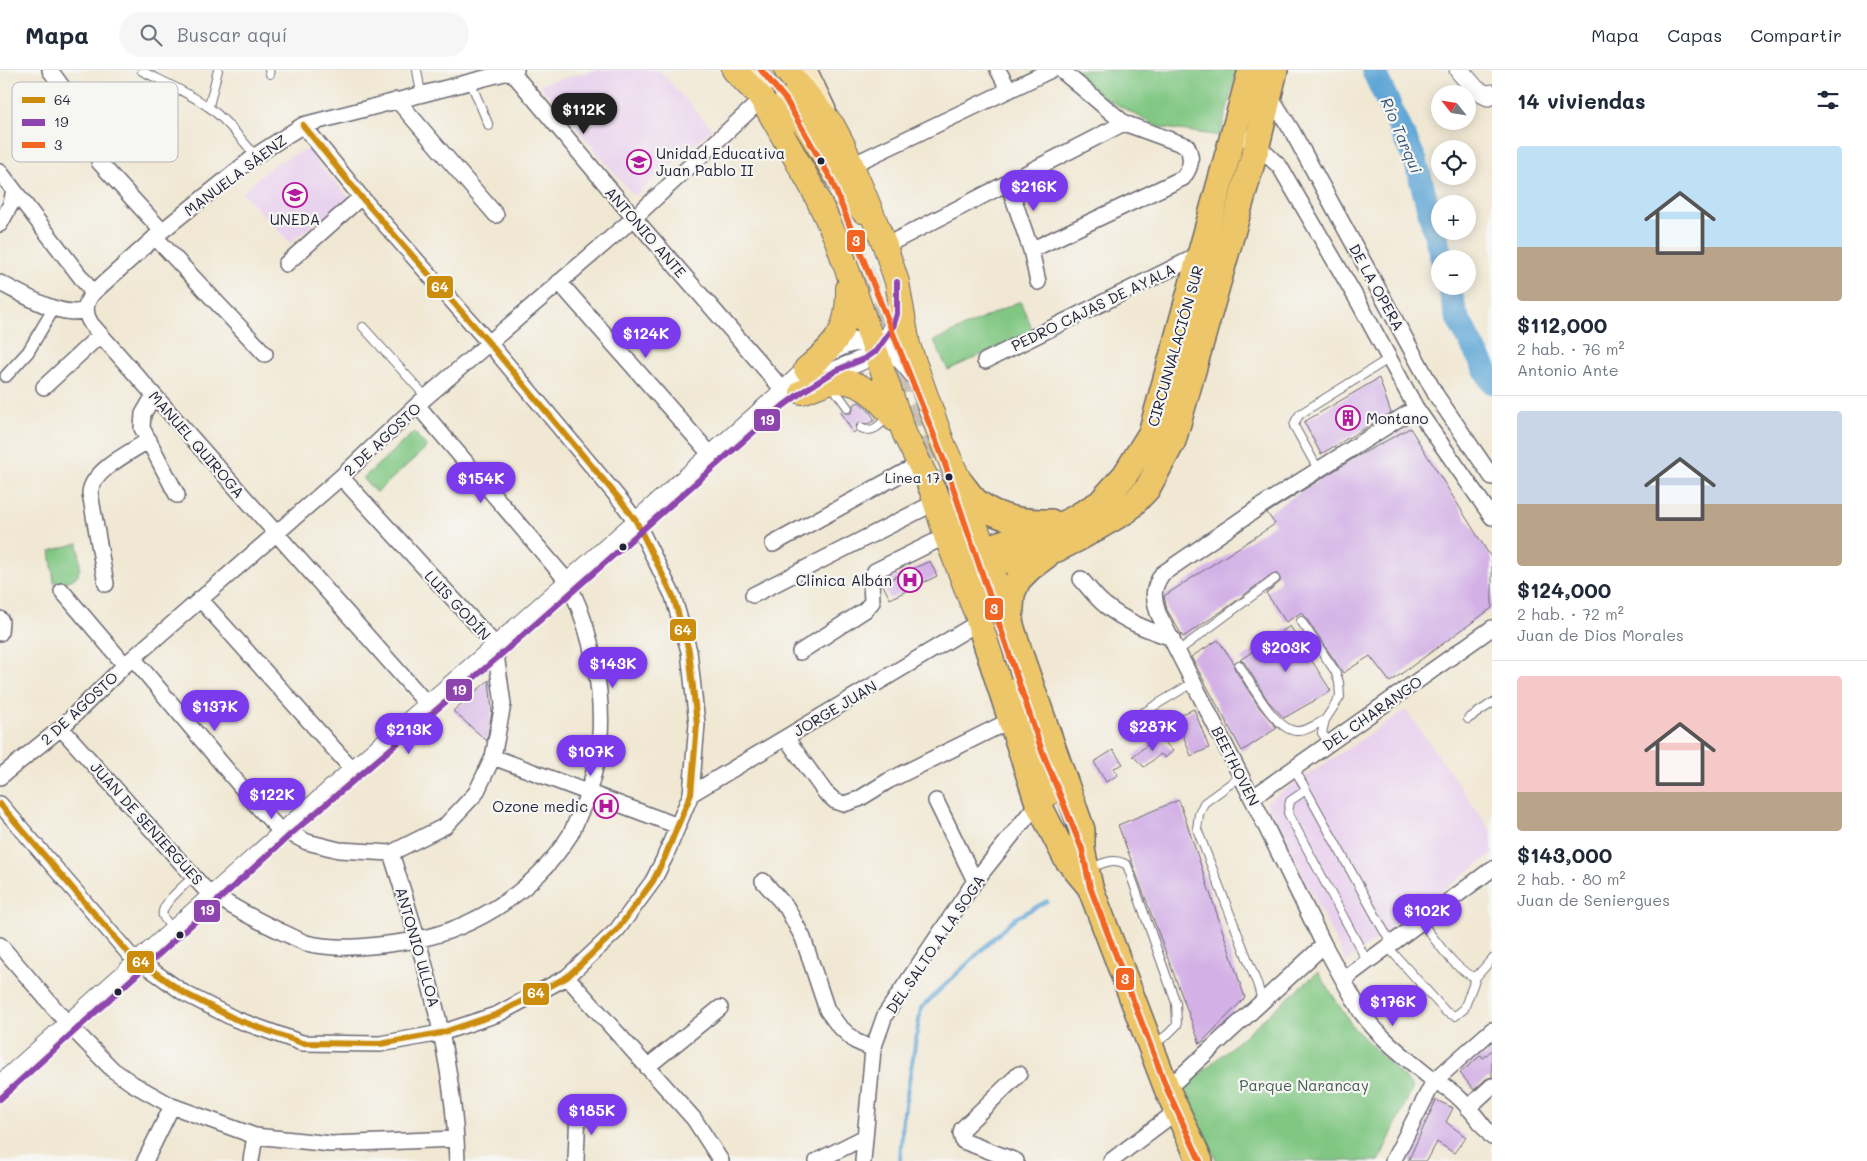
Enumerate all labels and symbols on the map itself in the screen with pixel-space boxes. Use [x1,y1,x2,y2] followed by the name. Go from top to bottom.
[12,82,178,162] legend
[1431,85,1476,130] north arrow
[54,90,71,109] text: 64
[549,92,619,135] pin: $112K
[1377,94,1427,176] water label: Río Tarqui
[54,112,69,131] text: 19
[180,130,290,220] street label: MANUELA SÁENZ
[54,135,62,154] text: 3
[656,143,785,180] place label: Unidad Educativa Juan Pablo II
[626,149,652,175] school or university icon: Unidad Educativa Juan Pablo II
[816,156,826,166] unlabelled marker
[999,170,1069,212] pin: $216K
[282,182,308,208] school or university icon: UNEDA
[601,182,691,282] street label: ANTONIO ANTE
[270,209,320,229] place label: UNEDA
[846,229,866,253] line badge: 3
[852,231,860,250] text: 3
[1345,240,1409,334] street label: DE LA OPERA
[1008,259,1178,355] street label: PEDRO CAJAS DE AYALA
[1142,263,1208,429] street label: CIRCUNVALACIÓN SUR
[426,275,454,299] line badge: 64
[431,277,449,296] text: 64
[611,316,681,359] pin: $124K
[145,386,249,502] street label: MANUEL QUIROGA
[339,398,425,480] street label: 2 DE AGOSTO
[1335,405,1361,431] building icon: Montano
[753,408,781,432] line badge: 19
[1366,408,1428,428] place label: Montano
[760,410,775,429] text: 19
[446,462,516,504] pin: $154K
[885,468,940,487] place label: Linea 17
[944,472,954,482] marker: Linea 17
[618,542,628,552] unlabelled marker
[420,566,496,644] street label: LUIS GODÍN
[897,567,923,593] hospital icon: Clinica Albán
[796,570,892,590] place label: Clinica Albán
[984,597,1004,621] line badge: 3
[990,599,998,618] text: 3
[669,618,697,642] line badge: 64
[674,620,692,639] text: 64
[1251,630,1321,673] pin: $203K
[578,646,648,689] pin: $143K
[36,667,122,749] street label: 2 DE AGOSTO
[1318,671,1426,755] street label: DEL CHARANGO
[790,675,880,741] street label: JORGE JUAN
[445,678,473,702] line badge: 19
[452,680,467,699] text: 19
[180,690,250,732] pin: $137K
[1118,710,1188,752] pin: $287K
[374,712,444,755] pin: $213K
[1207,723,1265,809] street label: BEETHOVEN
[556,734,626,777] pin: $107K
[86,757,208,889] street label: JUAN DE SENIERGUES
[237,778,307,820] pin: $122K
[593,793,619,819] hospital icon: Ozone medic
[492,796,588,816] place label: Ozone medic
[881,871,989,1017] street label: DEL SALTO A LA SOGA
[391,885,445,1009] street label: ANTONIO ULLOA
[1392,894,1462,936] pin: $102K
[193,899,221,923] line badge: 19
[200,900,215,919] text: 19
[175,930,185,940] unlabelled marker
[126,950,155,974] line badge: 64
[132,952,150,971] text: 64
[1115,967,1135,991] line badge: 3
[1121,969,1129,988] text: 3
[522,982,550,1006] line badge: 64
[527,983,545,1002] text: 64
[1358,984,1428,1027] pin: $176K
[113,987,123,997] unlabelled marker
[1239,1075,1369,1095] park label: Parque Narancay
[557,1094,627,1136] pin: $185K

